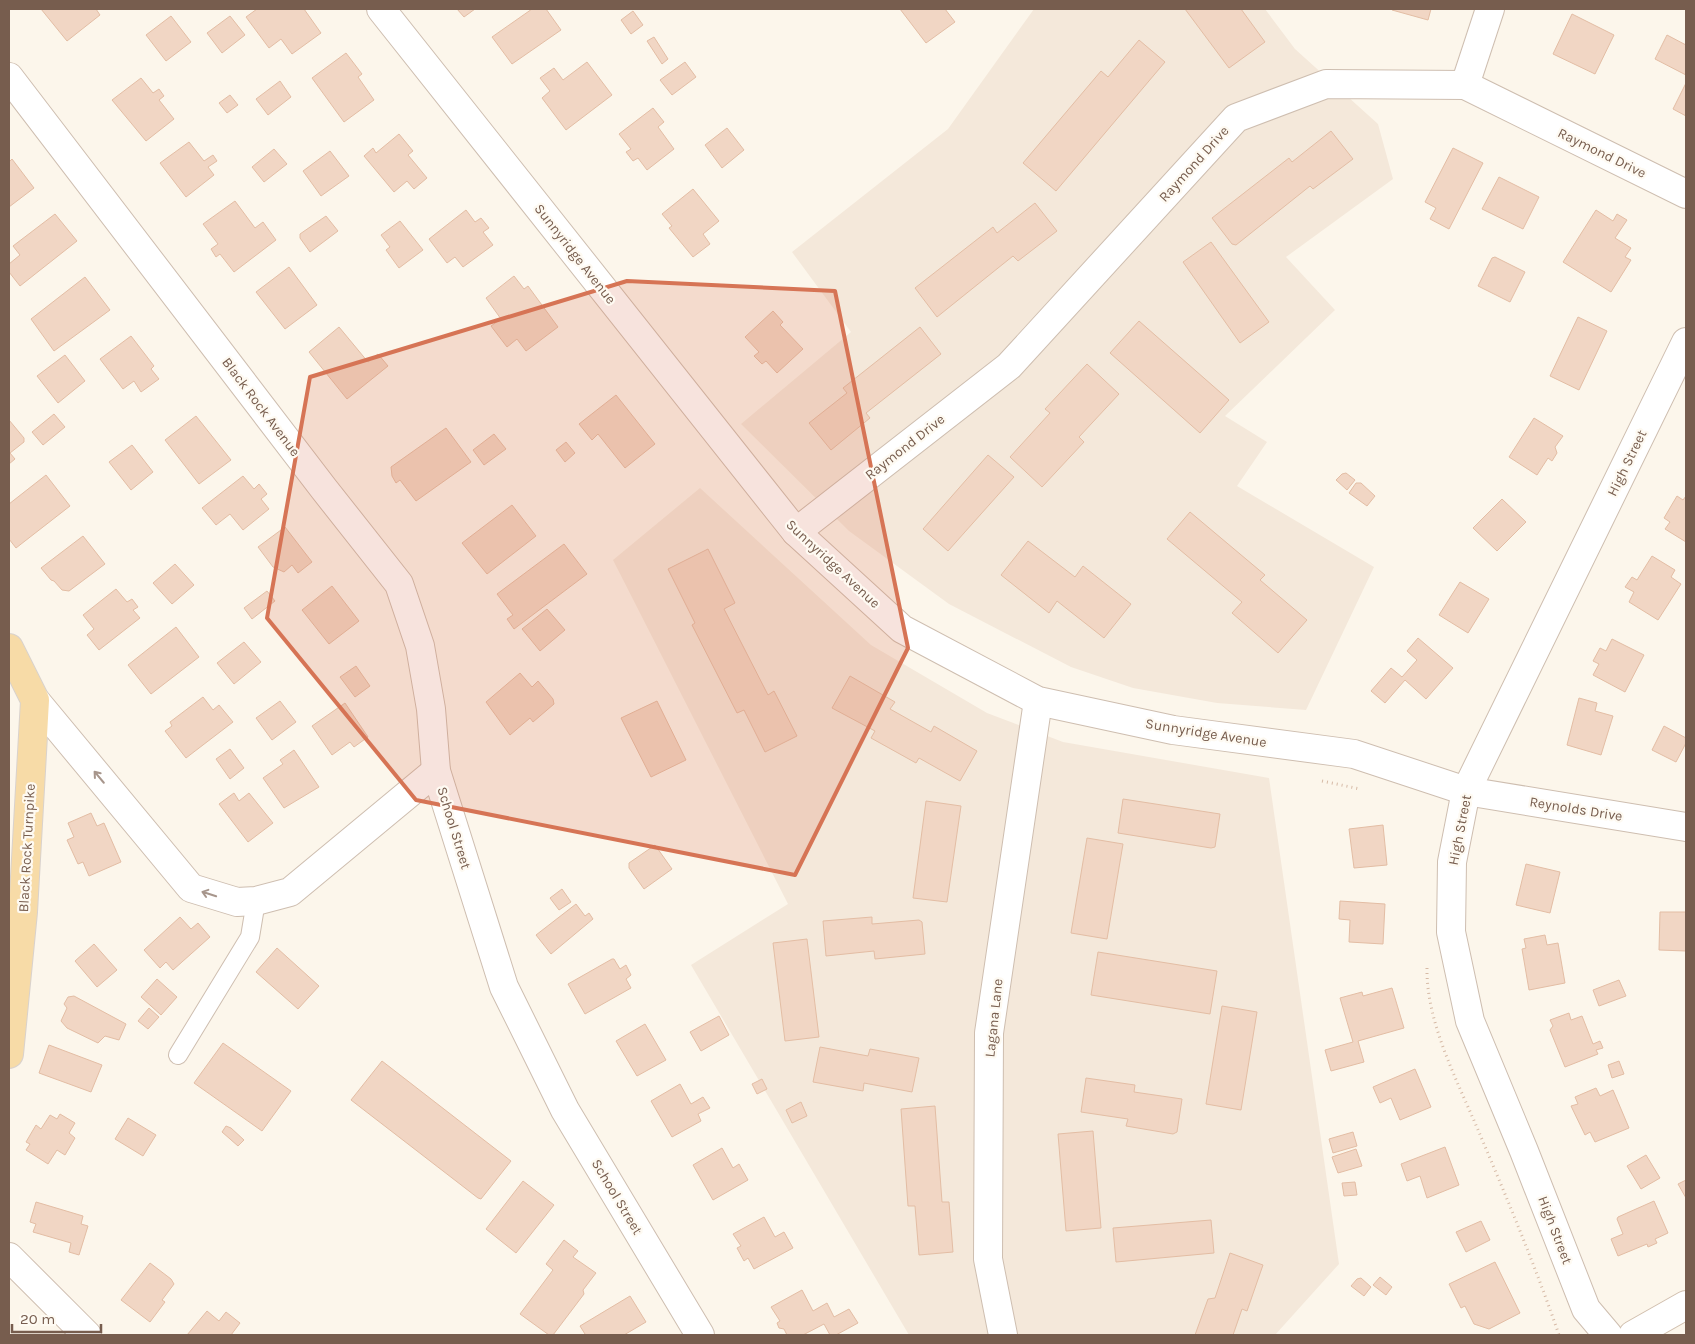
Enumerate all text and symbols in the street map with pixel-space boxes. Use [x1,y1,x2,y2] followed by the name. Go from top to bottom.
[1155,123,1233,205] street label: Raymond Drive
[1555,124,1649,182] street label: Raymond Drive
[531,201,619,307] street label: Sunnyridge Avenue
[218,354,304,460] street label: Black Rock Avenue
[862,411,948,483] street label: Raymond Drive
[1604,427,1650,499] street label: High Street
[782,516,884,612] street label: Sunnyridge Avenue
[1144,715,1268,751] street label: Sunnyridge Avenue
[94,771,105,784] one-way arrow
[15,783,39,913] street label: Black Rock Turnpike
[433,785,475,871] street label: School Street
[1445,793,1475,867] street label: High Street
[1528,793,1624,825] street label: Reynolds Drive
[201,888,217,898] one-way arrow
[981,978,1007,1058] street label: Lagana Lane
[588,1156,646,1238] street label: School Street
[1534,1194,1576,1266] street label: High Street
[12,1302,101,1334] scale bar
[20,1310,55,1328] text: 20 m

